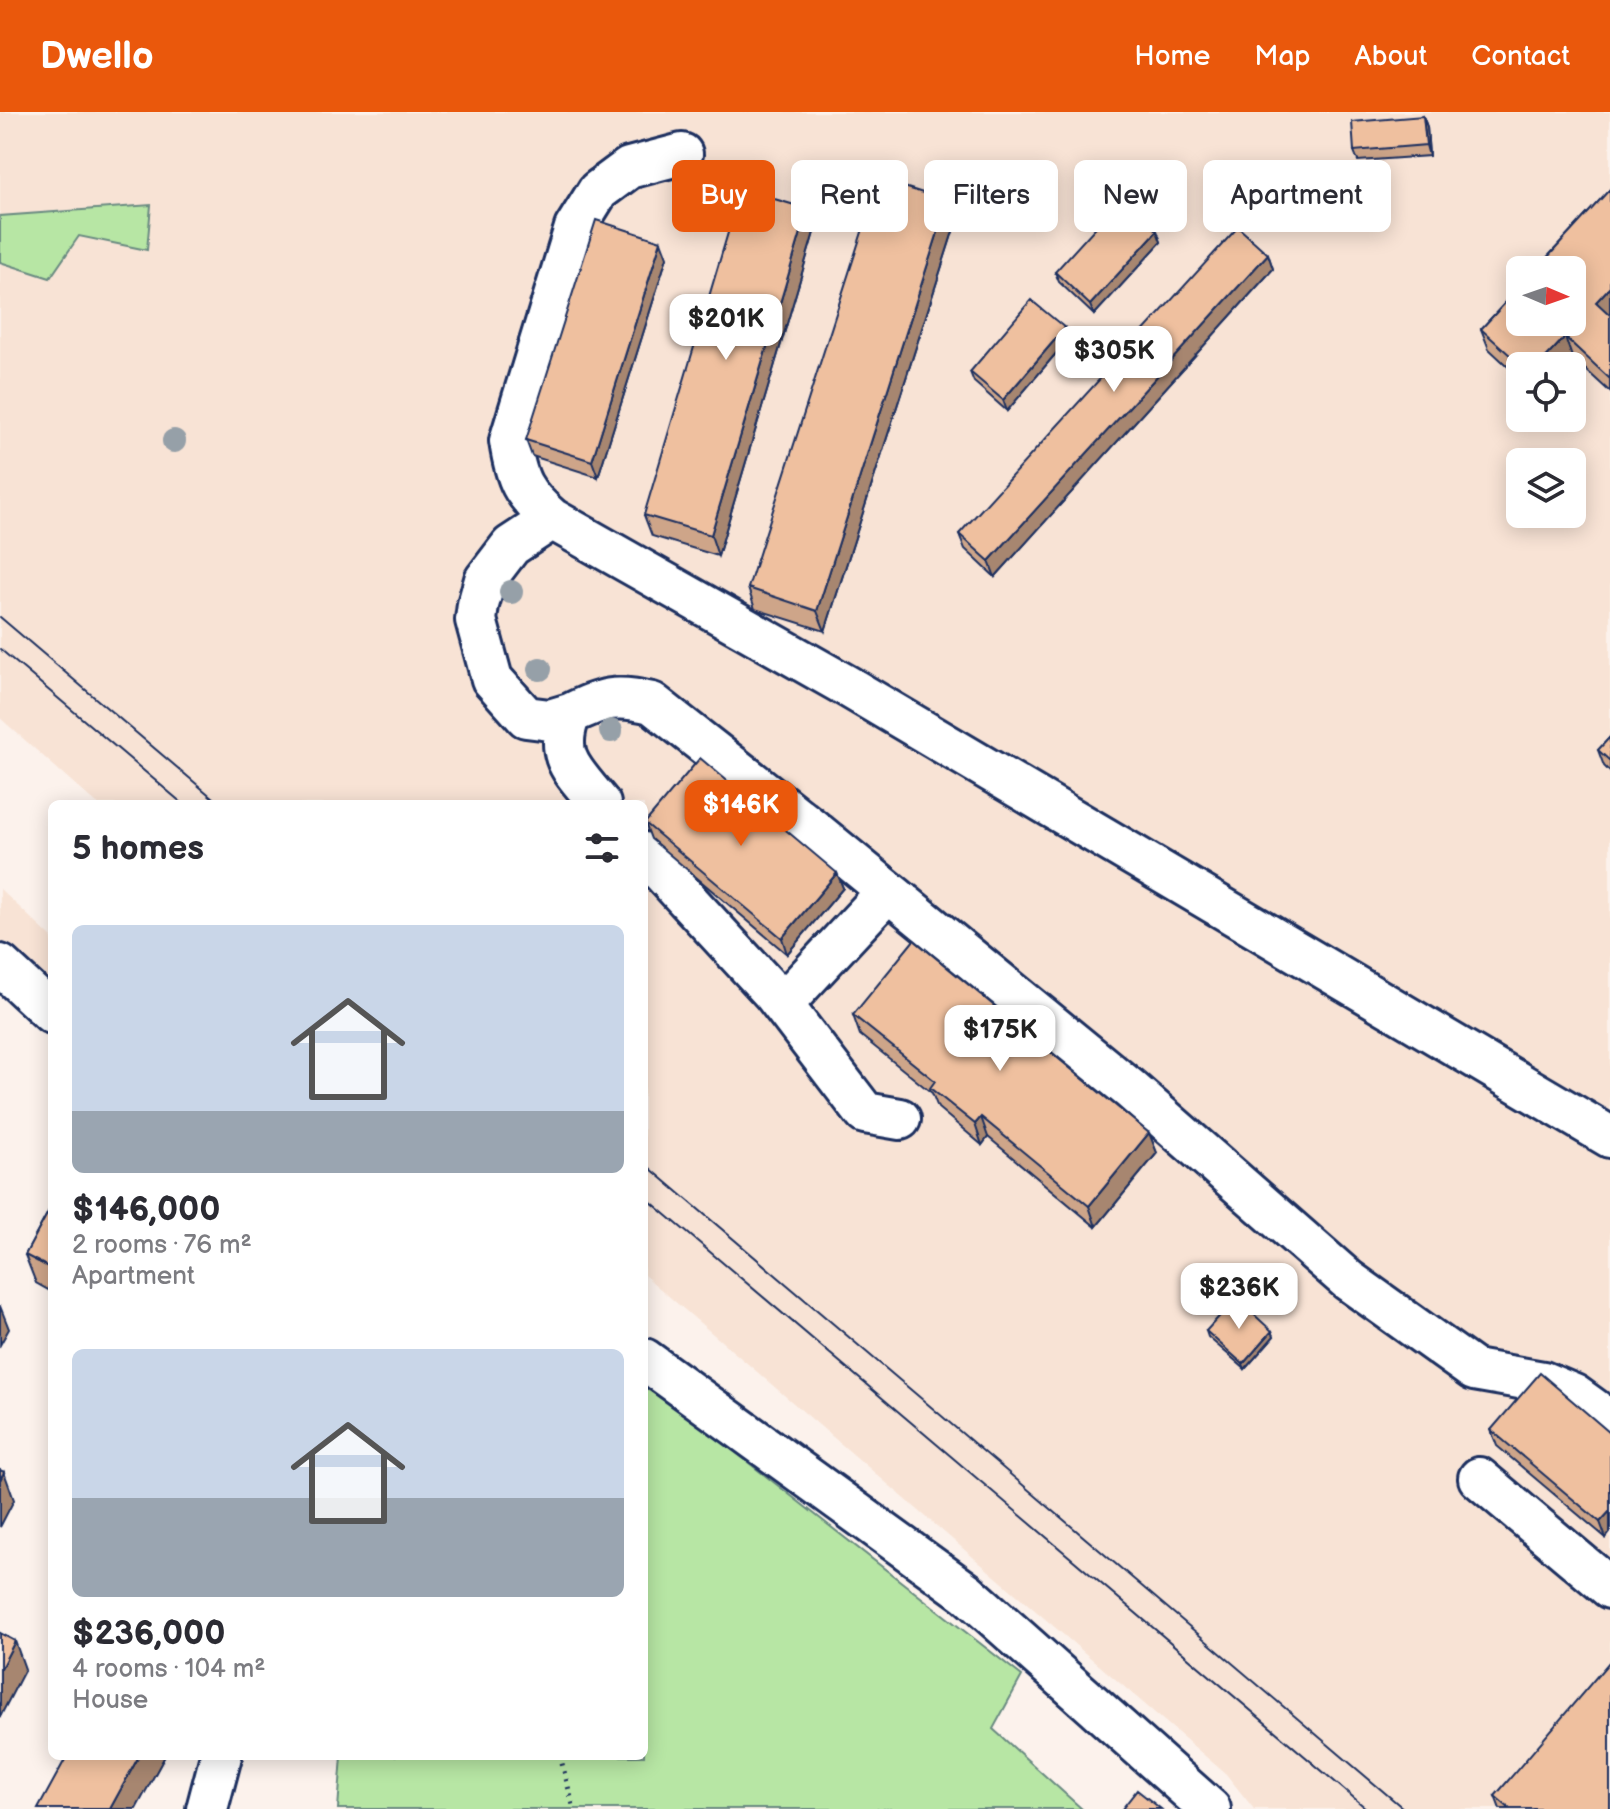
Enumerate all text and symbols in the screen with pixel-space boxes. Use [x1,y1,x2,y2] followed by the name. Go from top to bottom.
[40,34,154,79] text: Dwello
[1134,40,1210,73] text: Home
[1254,40,1311,73] text: Map
[1355,40,1427,73] text: About
[1471,40,1570,73] text: Contact
[672,160,775,232] chip: Buy
[791,160,908,232] chip: Rent
[924,160,1058,232] chip: Filters
[1074,160,1187,232] chip: New
[1203,160,1391,232] chip: Apartment
[1506,256,1586,336] north arrow
[1506,256,1586,528] map controls
[670,294,782,362] pin: $201K
[687,304,765,335] text: $201K
[1058,326,1170,394] pin: $305K
[1073,336,1155,367] text: $305K
[1506,352,1586,432] button: locate
[1506,448,1586,528] button: layers
[685,780,797,848] pin: $146K
[703,790,779,821] text: $146K
[580,826,624,870] icon: filters
[72,828,204,869] text: 5 homes
[276,977,420,1121] icon: home
[944,1005,1056,1073] pin: $175K
[962,1015,1038,1046] text: $175K
[72,1189,220,1230] text: $146,000
[72,1230,252,1261] text: 2 rooms · 76 m²
[72,1261,195,1292] text: Apartment
[1183,1263,1295,1331] pin: $236K
[1199,1273,1279,1304] text: $236K
[276,1401,420,1545] icon: home
[72,1613,225,1654] text: $236,000
[72,1654,266,1685] text: 4 rooms · 104 m²
[72,1685,148,1716] text: House

